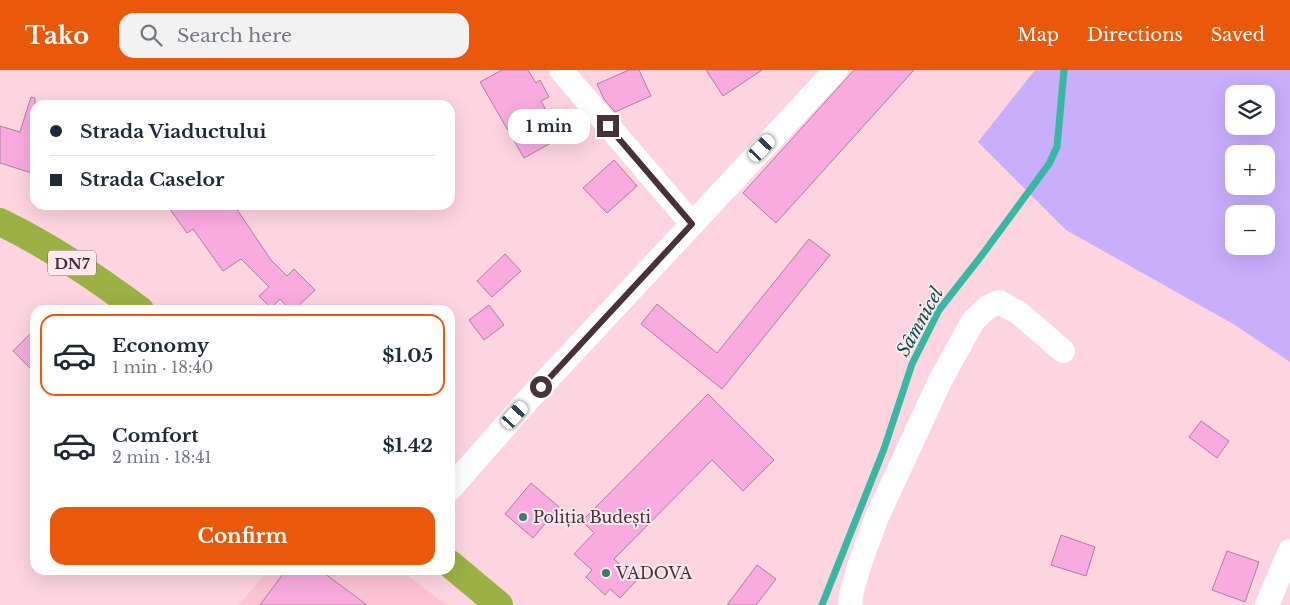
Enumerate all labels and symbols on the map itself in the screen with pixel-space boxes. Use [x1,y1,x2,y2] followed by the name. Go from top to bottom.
[508,108,590,144] callout: 1 min
[597,115,619,137] route end
[746,132,777,164] car
[48,250,96,276] road number: DN7
[892,283,948,361] water label: Sâmnicel
[530,376,552,398] route start
[499,399,530,431] car
[533,507,652,528] place label: Poliția Budești
[517,511,529,523] marker: Poliția Budești
[615,563,693,583] place label: VADOVA
[600,567,612,579] marker: VADOVA

